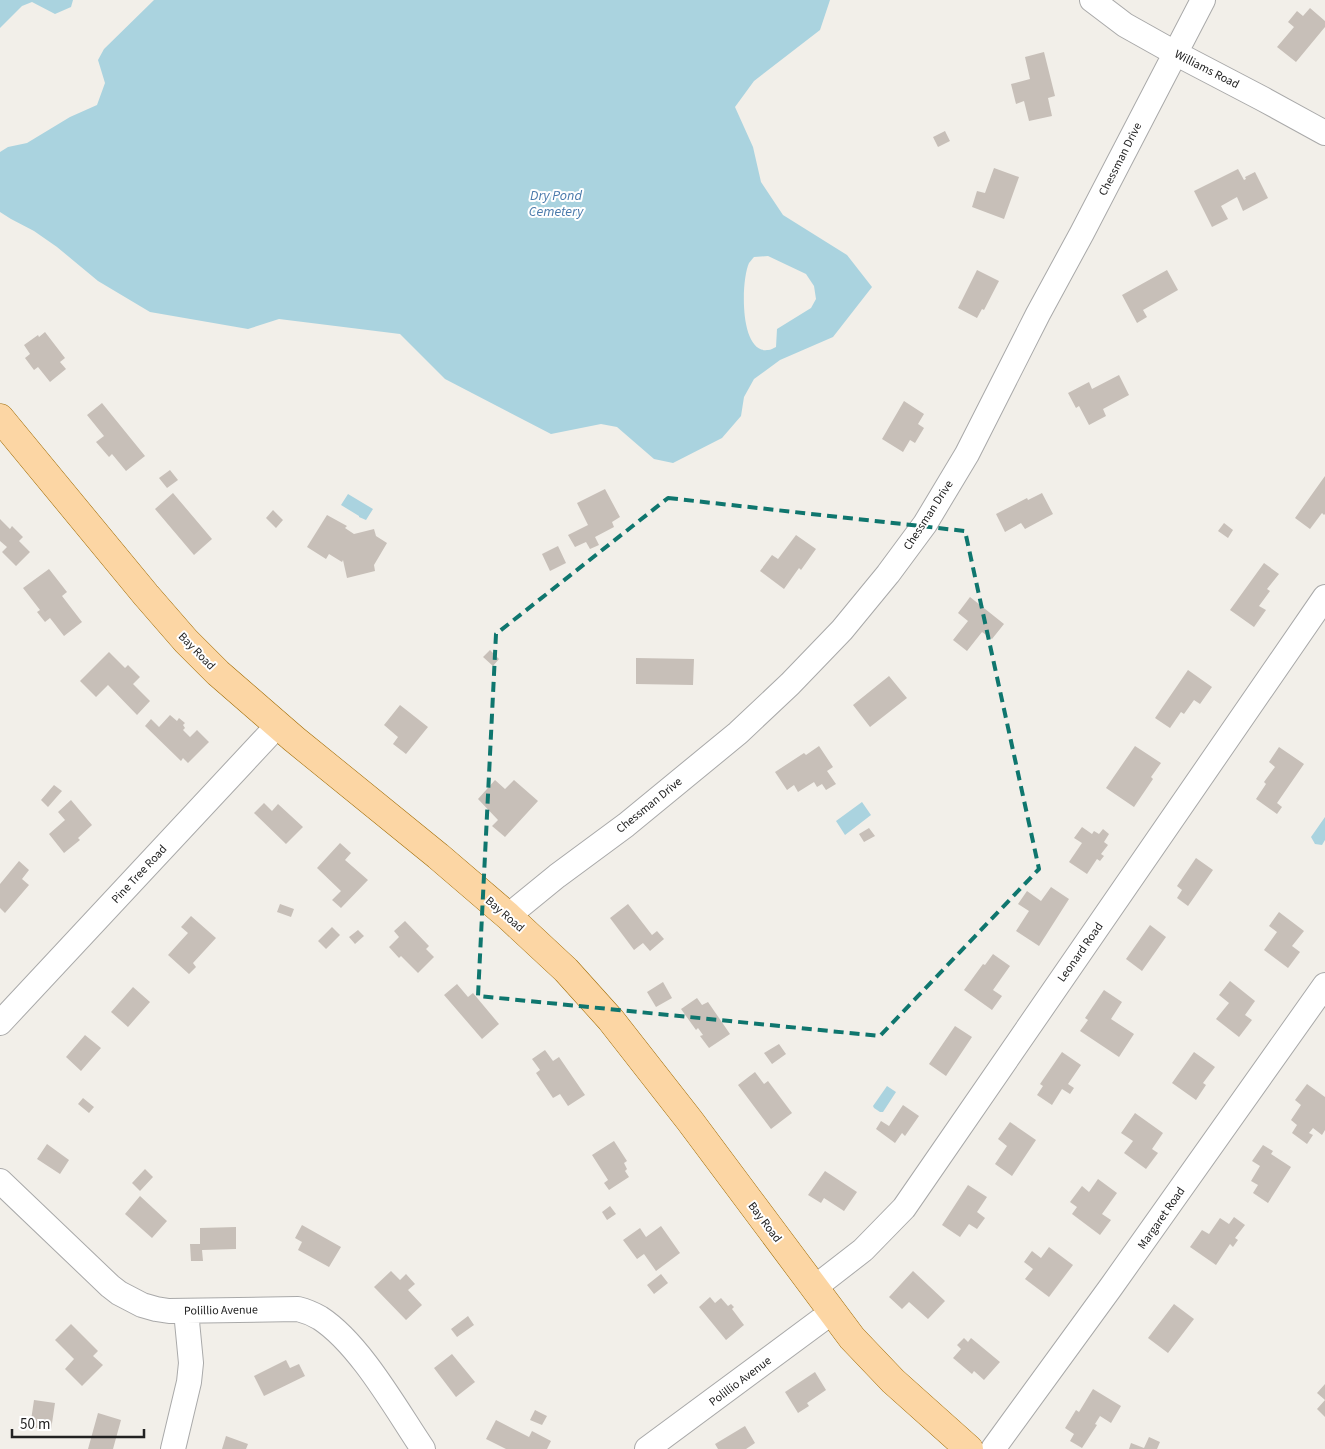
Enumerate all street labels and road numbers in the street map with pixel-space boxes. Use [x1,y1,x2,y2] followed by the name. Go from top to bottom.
[1171,46,1242,93] street label: Williams Road
[1095,120,1146,199] street label: Chessman Drive
[899,477,957,554] street label: Chessman Drive
[174,629,219,674] street label: Bay Road
[613,773,686,837] street label: Chessman Drive
[108,841,171,907] street label: Pine Tree Road
[481,893,528,936] street label: Bay Road
[1053,919,1107,986] street label: Leonard Road
[1134,1184,1189,1253] street label: Margaret Road
[744,1198,785,1246] street label: Bay Road
[184,1301,258,1320] street label: Polillio Avenue
[706,1352,775,1410] street label: Polillio Avenue

